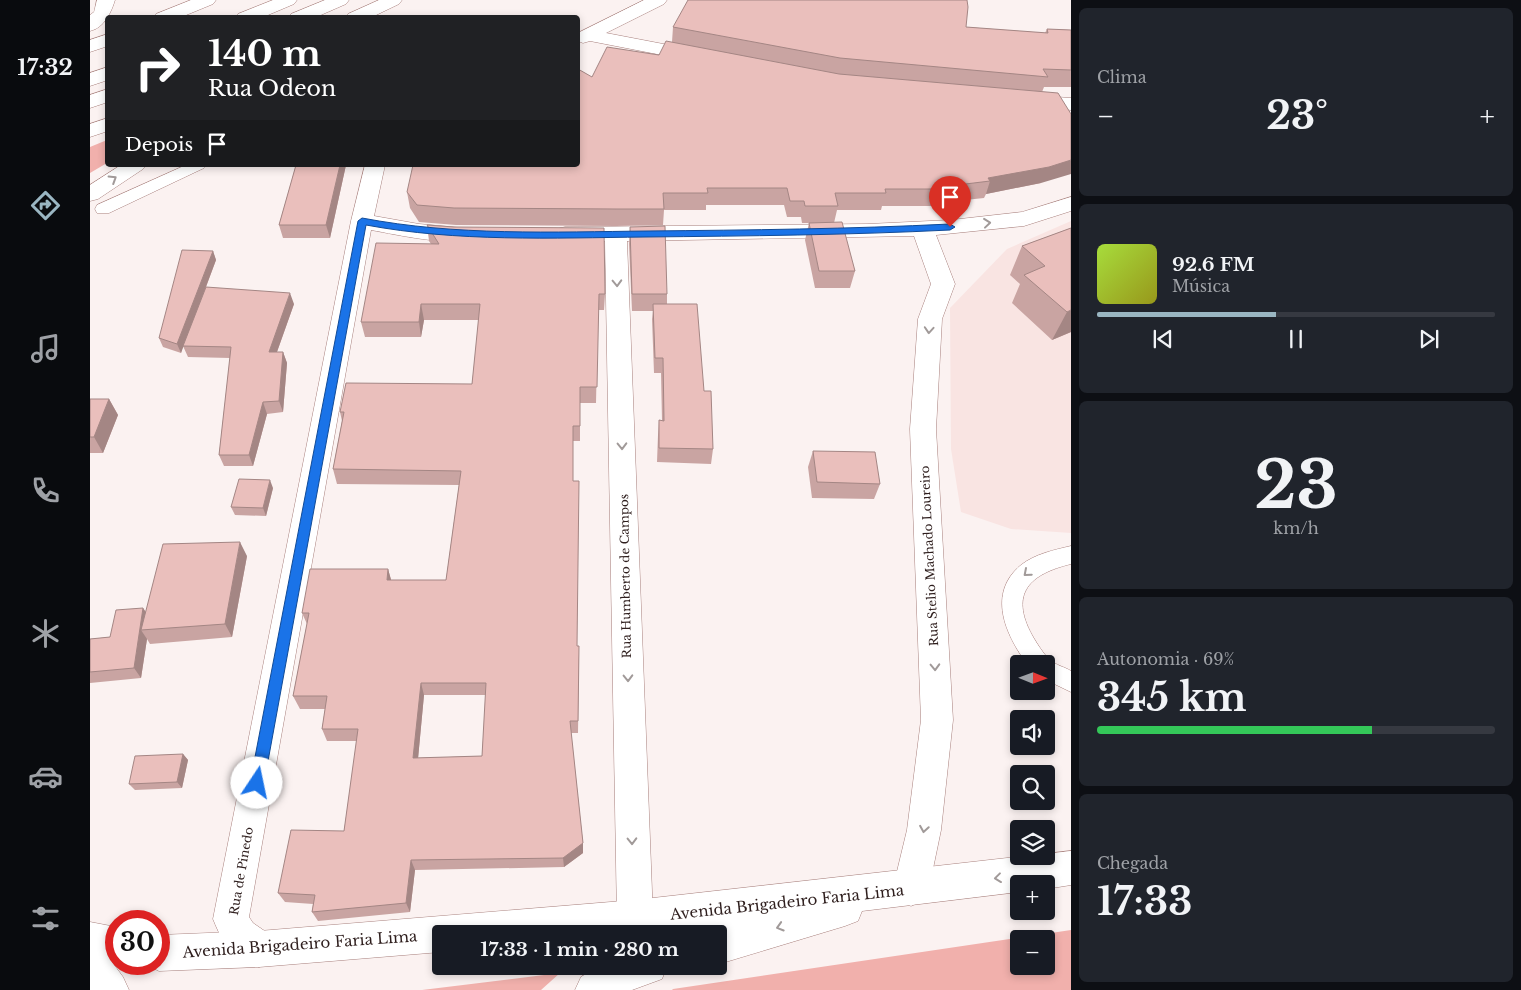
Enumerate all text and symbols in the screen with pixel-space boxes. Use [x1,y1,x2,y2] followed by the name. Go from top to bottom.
[208,32,321,75] text: 140 m
[125,35,190,100] icon: right
[17,54,73,81] text: 17:32
[1097,67,1147,87] text: Clima
[208,75,336,102] text: Rua Odeon
[1266,92,1328,139] text: 23°
[1097,99,1115,134] text: −
[1480,99,1495,134] text: +
[203,130,231,158] icon: arrive
[125,133,193,156] text: Depois
[108,176,117,186] one-way arrow
[929,176,971,227] pin
[936,183,964,211] icon: arrive
[28,188,63,223] icon: directions
[983,218,991,229] one-way arrow
[1172,253,1255,276] text: 92.6 FM
[1172,276,1230,296] text: Música
[612,280,623,288] one-way arrow
[1149,325,1177,353] icon: previous
[1282,325,1310,353] icon: pause
[1415,325,1443,353] icon: next
[924,327,935,335] one-way arrow
[28,331,63,366] icon: music
[616,442,627,450] one-way arrow
[1254,445,1338,526] text: 23
[917,465,941,647] street label: Rua Stelio Machado Loureiro
[28,473,63,508] icon: phone
[616,494,634,658] street label: Rua Humberto de Campos
[1273,518,1319,538] text: km/h
[1024,567,1033,576] one-way arrow
[28,616,63,651] icon: climate
[1097,649,1234,669] text: Autonomia · 69%
[1010,655,1055,700] north arrow
[1010,655,1055,975] map controls
[930,664,940,672] one-way arrow
[622,674,633,682] one-way arrow
[1097,674,1246,721] text: 345 km
[1010,710,1055,755] button: sound
[230,756,282,808] position arrow
[28,759,63,794] icon: car
[1010,765,1055,810] button: search
[1010,820,1055,865] button: layers
[920,825,930,833] one-way arrow
[226,826,256,916] street label: Rua de Pinedo
[627,837,637,845] one-way arrow
[1097,853,1168,873] text: Chegada
[993,872,1002,882] one-way arrow
[1010,875,1055,920] button: +
[1097,878,1192,925] text: 17:33
[668,880,906,924] street label: Avenida Brigadeiro Faria Lima
[28,901,63,936] icon: filters
[105,910,170,975] speed limit sign: 30
[777,922,785,932] one-way arrow
[181,926,419,962] street label: Avenida Brigadeiro Faria Lima
[1010,930,1055,975] button: −
[480,938,679,961] text: 17:33 · 1 min · 280 m

